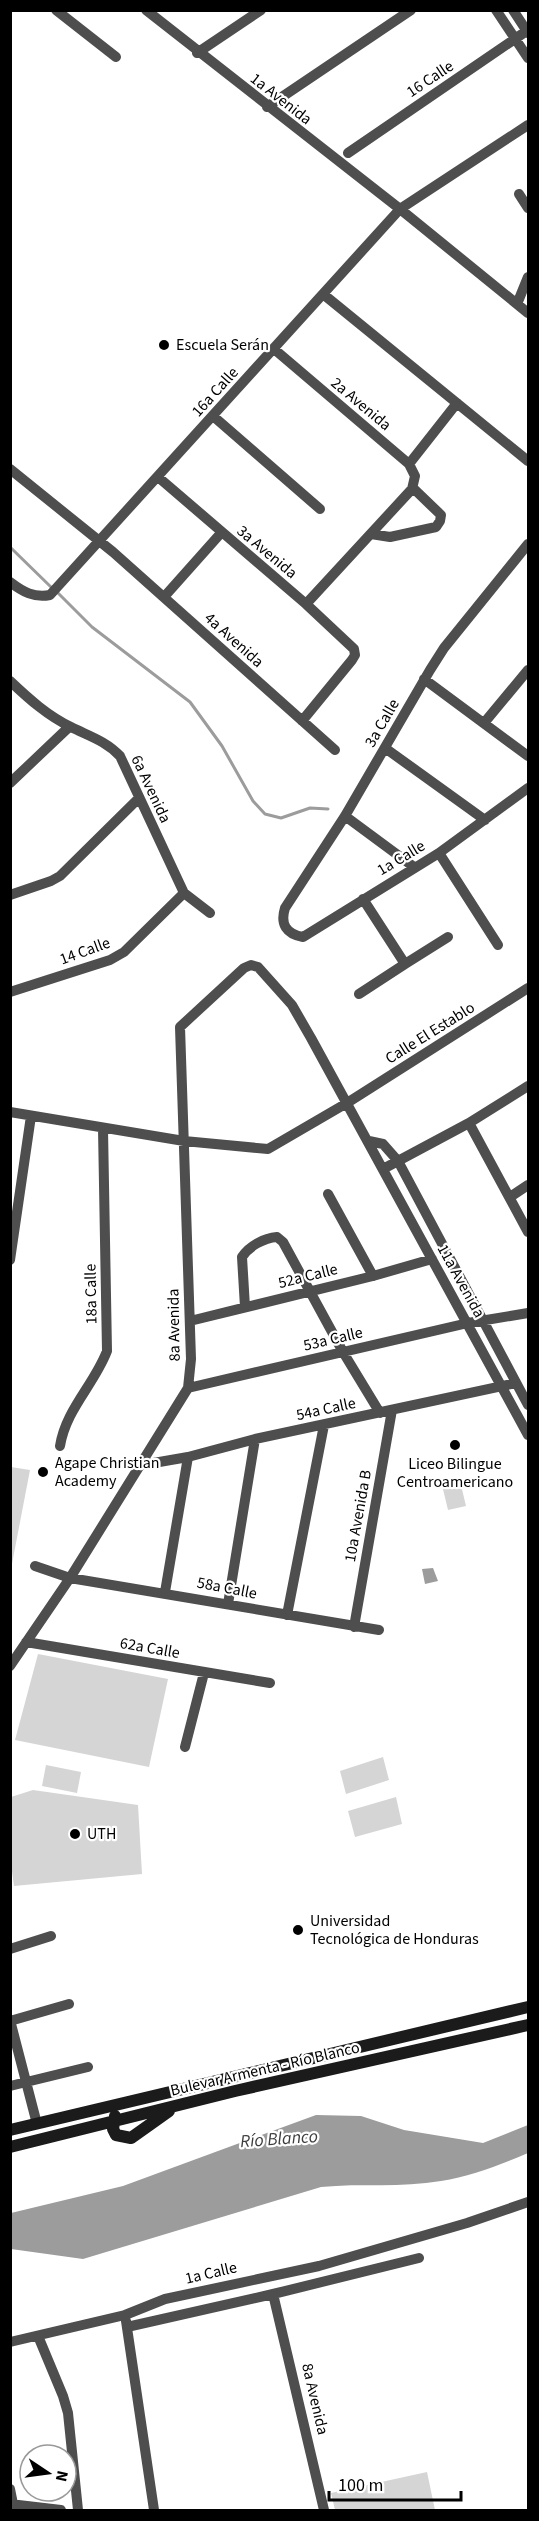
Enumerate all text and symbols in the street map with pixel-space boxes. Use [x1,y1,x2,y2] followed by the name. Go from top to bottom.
[402,55,458,103] street label: 16 Calle
[246,68,316,130] street label: 1a Avenida
[176,334,269,356] place label: Escuela Serán
[157,338,171,352] marker: Escuela Serán
[187,362,243,422] street label: 16a Calle
[326,372,396,436] street label: 2a Avenida
[232,520,302,584] street label: 3a Avenida
[200,607,268,673] street label: 4a Avenida
[359,695,405,751] street label: 3a Calle
[126,751,176,827] street label: 6a Avenida
[373,835,429,881] street label: 1a Calle
[57,932,113,970] street label: 14 Calle
[381,997,479,1069] street label: Calle El Establo
[432,1240,490,1322] street label: 11a Avenida
[276,1258,340,1294] street label: 52a Calle
[79,1264,103,1324] street label: 18a Calle
[162,1288,186,1362] street label: 8a Avenida
[301,1321,365,1357] street label: 53a Calle
[294,1392,358,1426] street label: 54a Calle
[448,1438,462,1452] marker: Liceo Bilingue Centroamericano
[55,1452,159,1492] place label: Agape Christian Academy
[397,1453,513,1493] place label: Liceo Bilingue Centroamericano
[36,1465,50,1479] marker: Agape Christian Academy
[339,1468,377,1564] street label: 10a Avenida B
[195,1571,259,1605] street label: 58a Calle
[118,1632,182,1664] street label: 62a Calle
[87,1823,116,1845] place label: UTH
[68,1827,82,1841] marker: UTH
[310,1910,479,1950] place label: Universidad Tecnológica de Honduras
[291,1923,305,1937] marker: Universidad Tecnológica de Honduras
[168,2036,362,2102] street label: Bulevar Armenta - Río Blanco
[239,2124,319,2154] water label: Río Blanco
[183,2256,239,2290] street label: 1a Calle
[296,2361,334,2437] street label: 8a Avenida
[18,2443,78,2503] north arrow
[329,2464,461,2502] scale bar
[50,2468,74,2484] text: N
[338,2473,383,2498] text: 100 m

